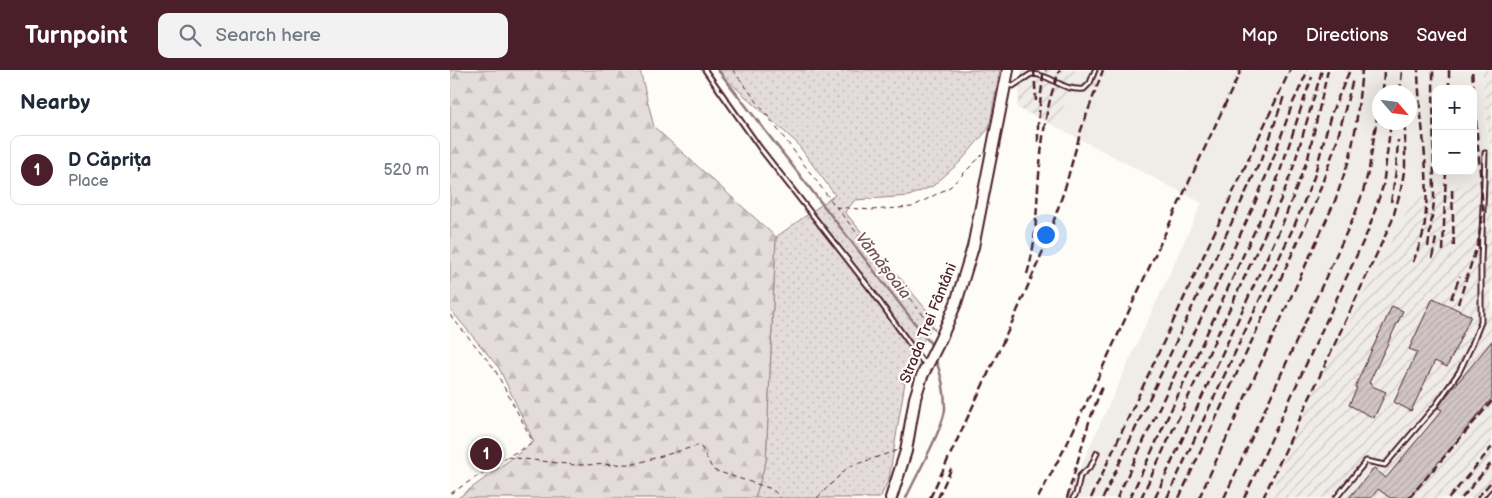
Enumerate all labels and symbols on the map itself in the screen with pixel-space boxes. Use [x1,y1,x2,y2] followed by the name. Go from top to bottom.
[1372,85,1417,130] north arrow
[1033,222,1059,248] your location
[851,229,915,303] water label: Vămășoaia
[896,260,961,386] street label: Strada Trei Fântâni
[470,435,502,473] pin: 1

